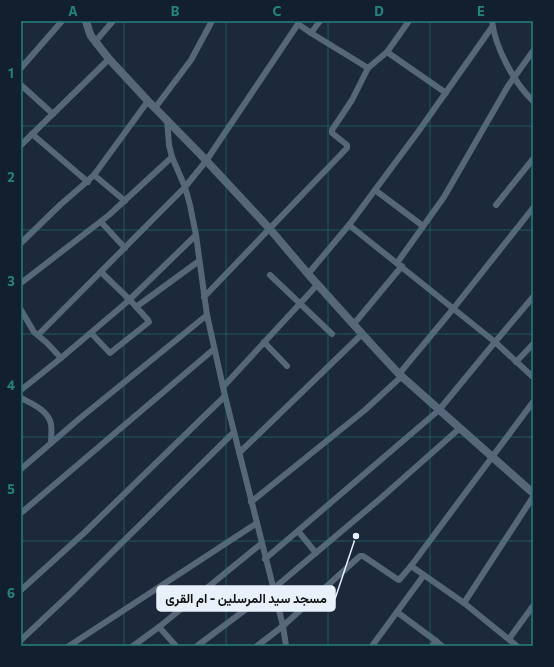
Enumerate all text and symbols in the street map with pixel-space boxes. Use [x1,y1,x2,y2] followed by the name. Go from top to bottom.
[68,3,78,19] text: A
[171,3,180,19] text: B
[273,3,282,19] text: C
[374,3,384,19] text: D
[477,3,485,19] text: E
[8,65,14,81] text: 1
[7,169,15,185] text: 2
[7,273,15,289] text: 3
[7,377,15,393] text: 4
[7,481,15,497] text: 5
[7,585,15,601] text: 6
[157,586,335,611] callout: مسجد سيد المرسلين - ام القرى
[165,590,327,607] text: مسجد سيد المرسلين - ام القرى

